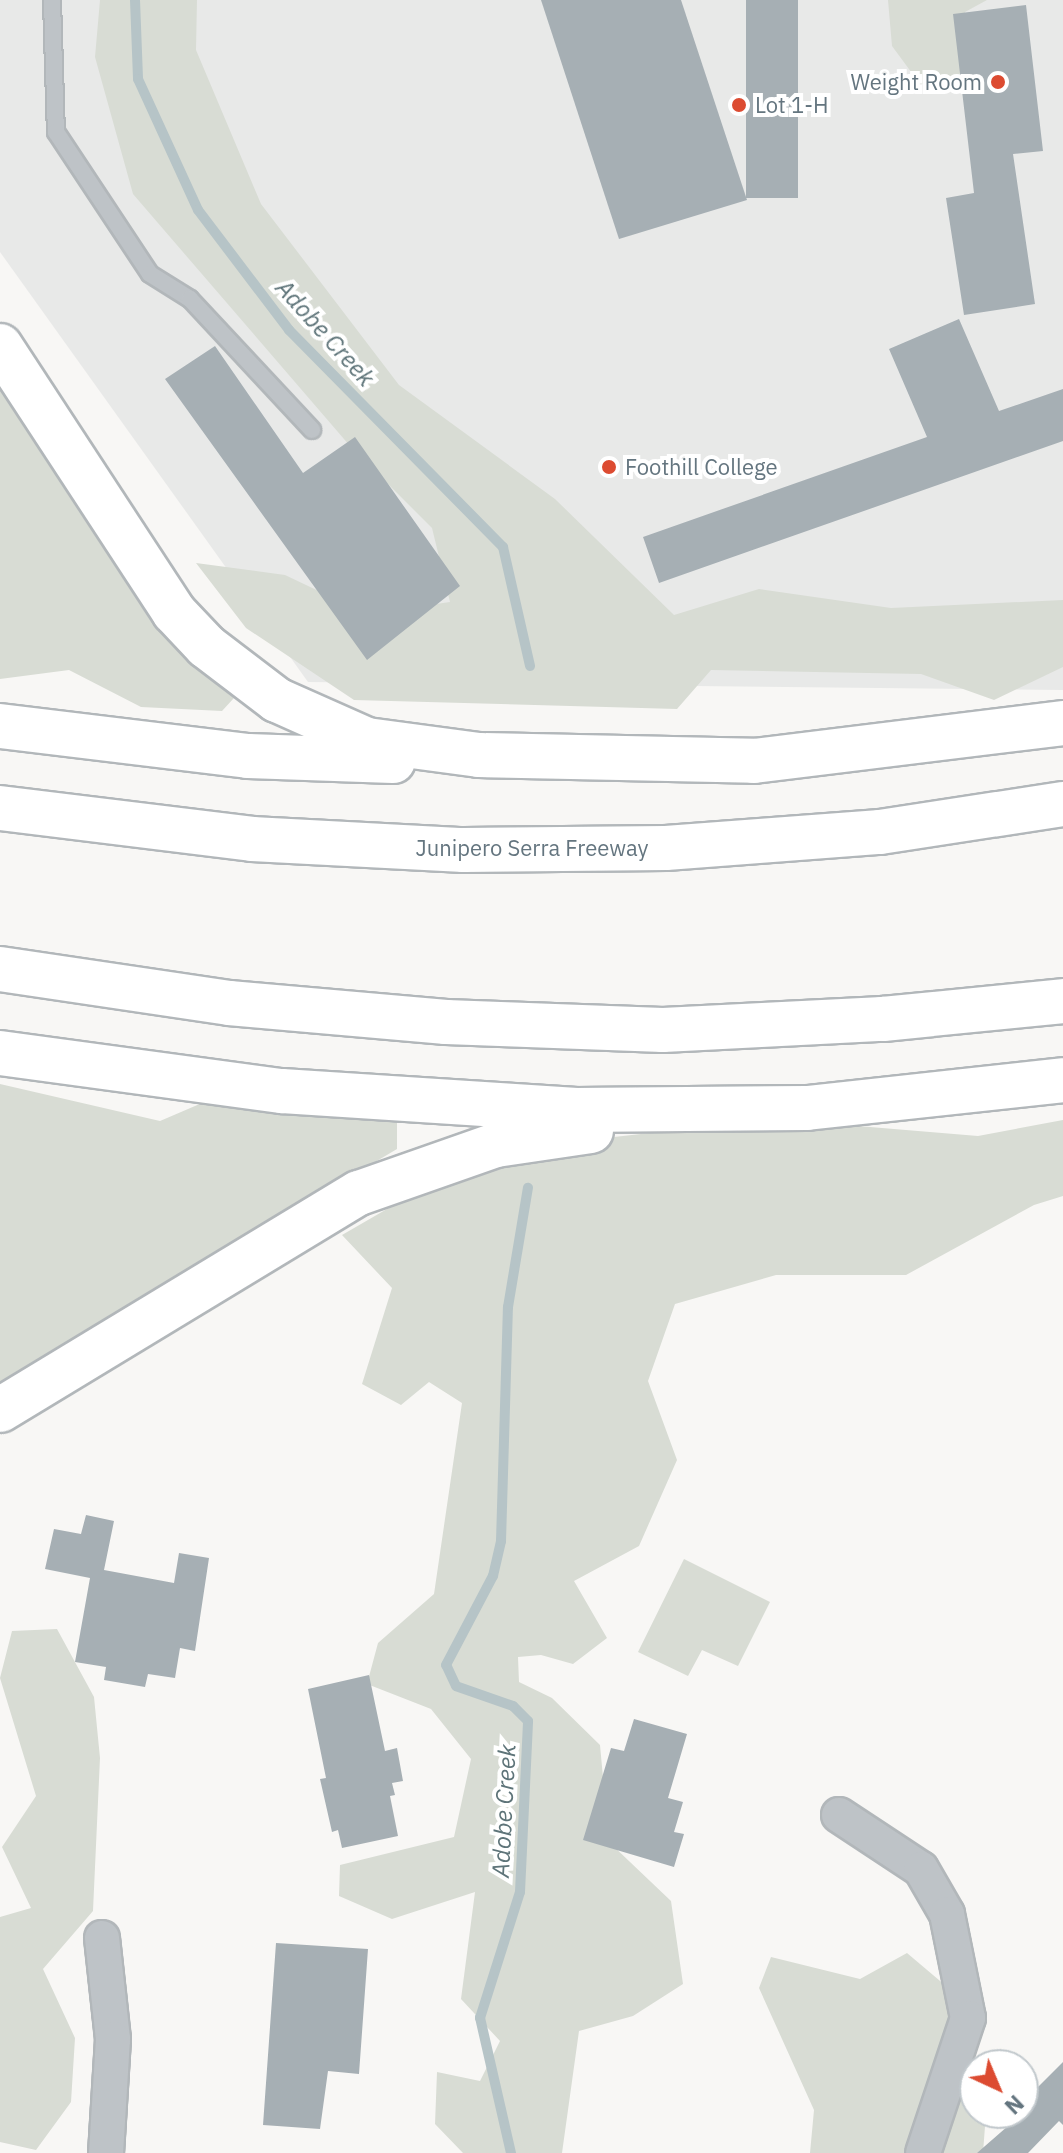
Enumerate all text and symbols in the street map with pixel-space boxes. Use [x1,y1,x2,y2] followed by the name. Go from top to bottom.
[851,69,982,95] place label: Weight Room
[989,73,1007,91] marker: Weight Room
[755,92,829,118] place label: Lot 1-H
[730,96,748,114] marker: Lot 1-H
[270,274,380,392] water label: Adobe Creek
[625,454,778,480] place label: Foothill College
[600,458,618,476] marker: Foothill College
[415,835,649,861] street label: Junipero Serra Freeway
[486,1744,522,1878] water label: Adobe Creek
[959,2049,1039,2129] north arrow
[999,2089,1030,2121] text: N

